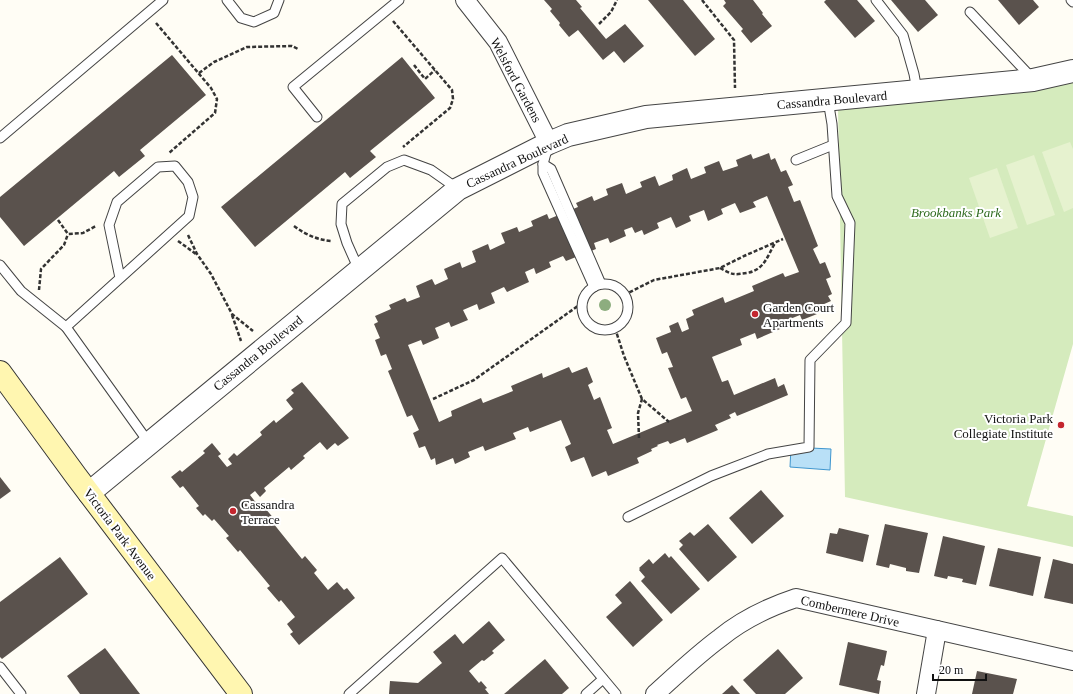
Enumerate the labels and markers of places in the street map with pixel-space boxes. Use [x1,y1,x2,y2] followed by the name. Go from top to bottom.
[763,300,835,330] place label: Garden Court Apartments
[750,309,760,319] marker: Garden Court Apartments
[954,411,1053,441] place label: Victoria Park Collegiate Institute
[1056,420,1066,430] marker: Victoria Park Collegiate Institute
[241,497,295,527] place label: Cassandra Terrace
[228,506,238,516] marker: Cassandra Terrace

